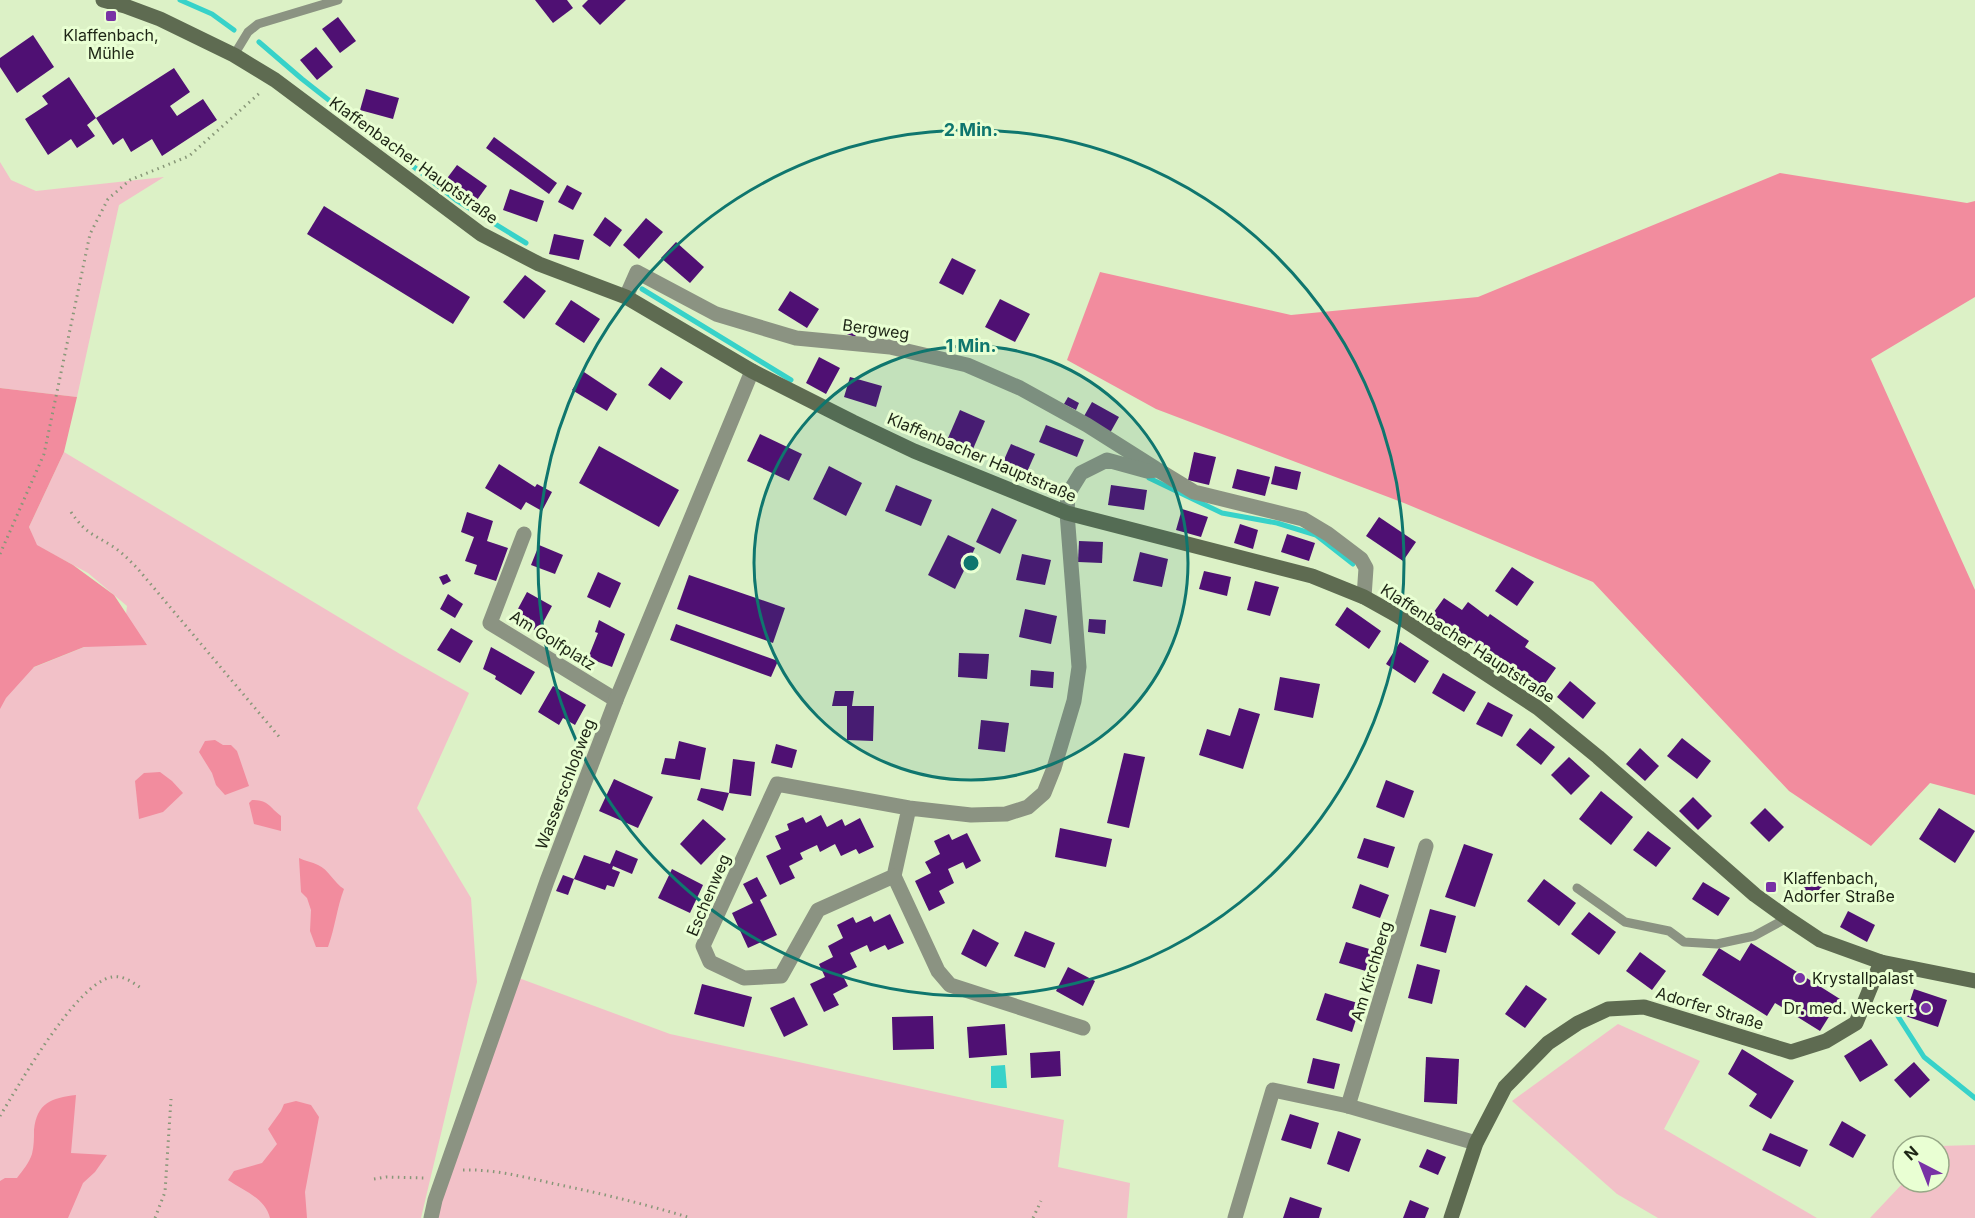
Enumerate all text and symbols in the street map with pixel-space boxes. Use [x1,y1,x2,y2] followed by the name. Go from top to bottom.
[104,9,118,23] marker: Klaffenbach, Mühle
[63,25,159,63] place label: Klaffenbach, Mühle
[326,92,502,228] street label: Klaffenbacher Hauptstraße
[944,119,998,140] text: 2 Min.
[841,314,911,344] street label: Bergweg
[946,335,996,356] text: 1 Min.
[884,408,1080,506] street label: Klaffenbacher Hauptstraße
[961,553,981,573] centre of rings
[1377,579,1559,707] street label: Klaffenbacher Hauptstraße
[506,606,600,674] street label: Am Golfplatz
[531,716,599,852] street label: Wasserschloßweg
[682,851,734,939] street label: Eschenweg
[1783,868,1895,906] place label: Klaffenbach, Adorfer Straße
[1764,880,1778,894] marker: Klaffenbach, Adorfer Straße
[1346,919,1396,1023] street label: Am Kirchberg
[1812,968,1914,988] place label: Krystallpalast
[1793,971,1807,985] marker: Krystallpalast
[1654,982,1766,1034] street label: Adorfer Straße
[1783,998,1914,1018] place label: Dr. med. Weckert
[1919,1001,1933,1015] marker: Dr. med. Weckert
[1891,1134,1951,1194] north arrow
[1900,1141,1922,1164] text: N

